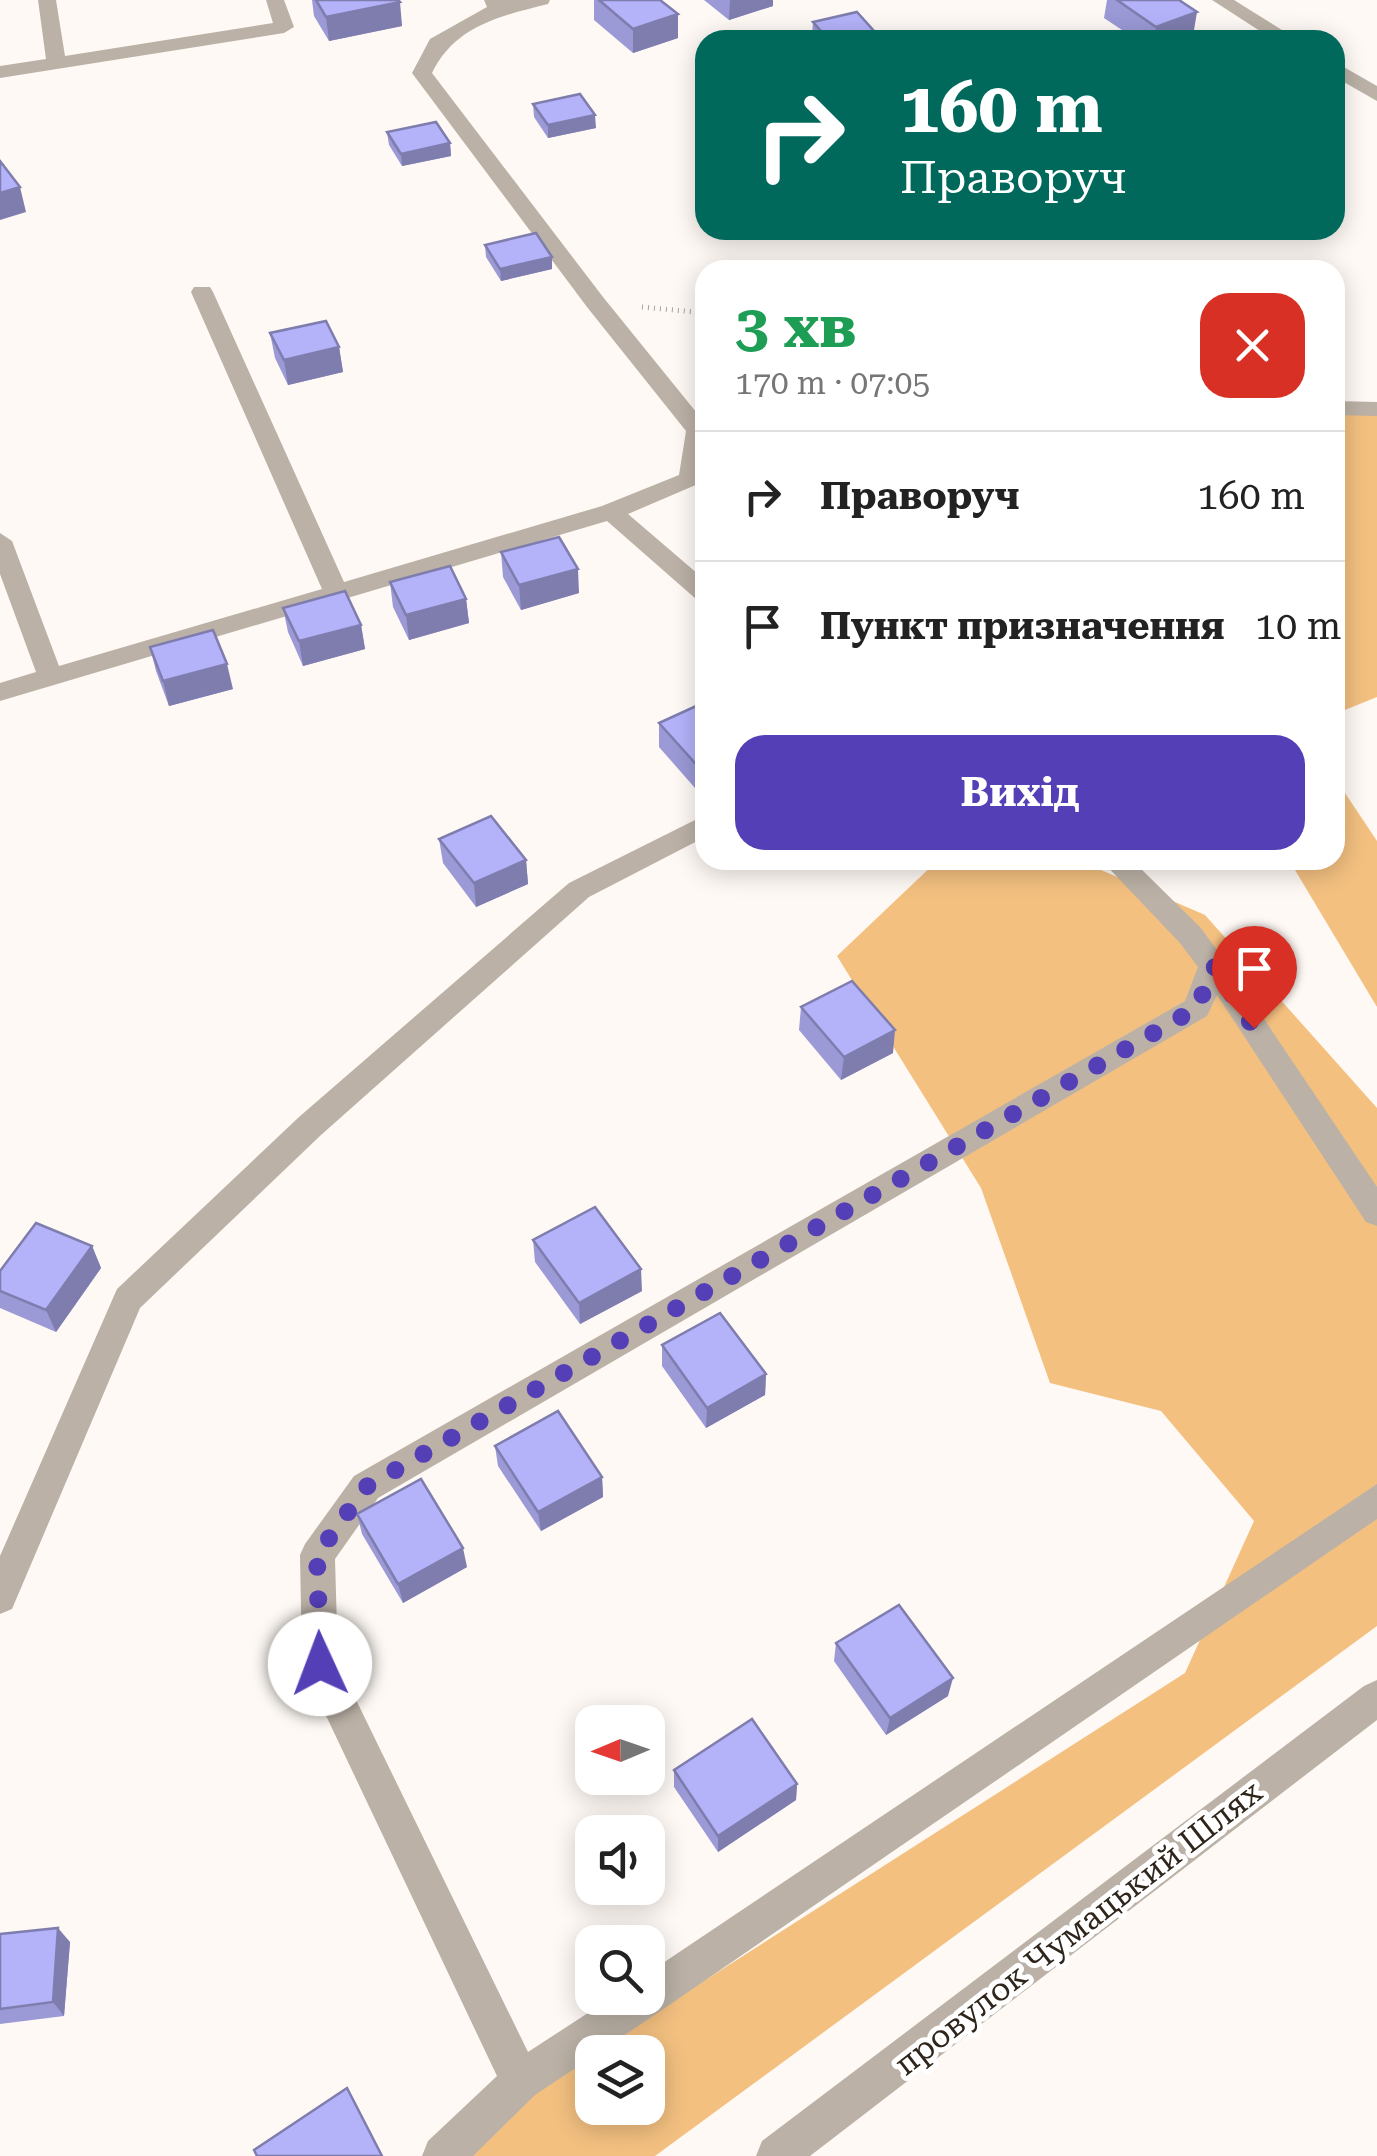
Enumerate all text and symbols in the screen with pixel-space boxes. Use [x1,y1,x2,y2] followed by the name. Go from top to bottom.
[900,67,1103,149] text: 160 m
[735,70,865,200] icon: right
[900,151,1127,204] text: Праворуч
[735,291,857,362] text: 3 хв
[1200,293,1305,398] button: close
[735,364,930,402] text: 170 m · 07:05
[735,469,790,524] icon: right
[820,474,1019,518] text: Праворуч
[1197,474,1305,518] text: 160 m
[735,599,790,654] icon: arrive
[820,604,1225,648] text: Пункт призначення
[1255,604,1342,648] text: 10 m
[735,735,1305,850] button: Вихід
[1212,926,1297,1029] pin
[1227,941,1282,996] icon: arrive
[268,1612,372,1716] position arrow
[575,1705,665,1795] north arrow
[575,1705,665,2125] map controls
[887,1773,1270,2083] street label: провулок Чумацький Шлях
[575,1815,665,1905] button: sound
[575,1925,665,2015] button: search
[575,2035,665,2125] button: layers

